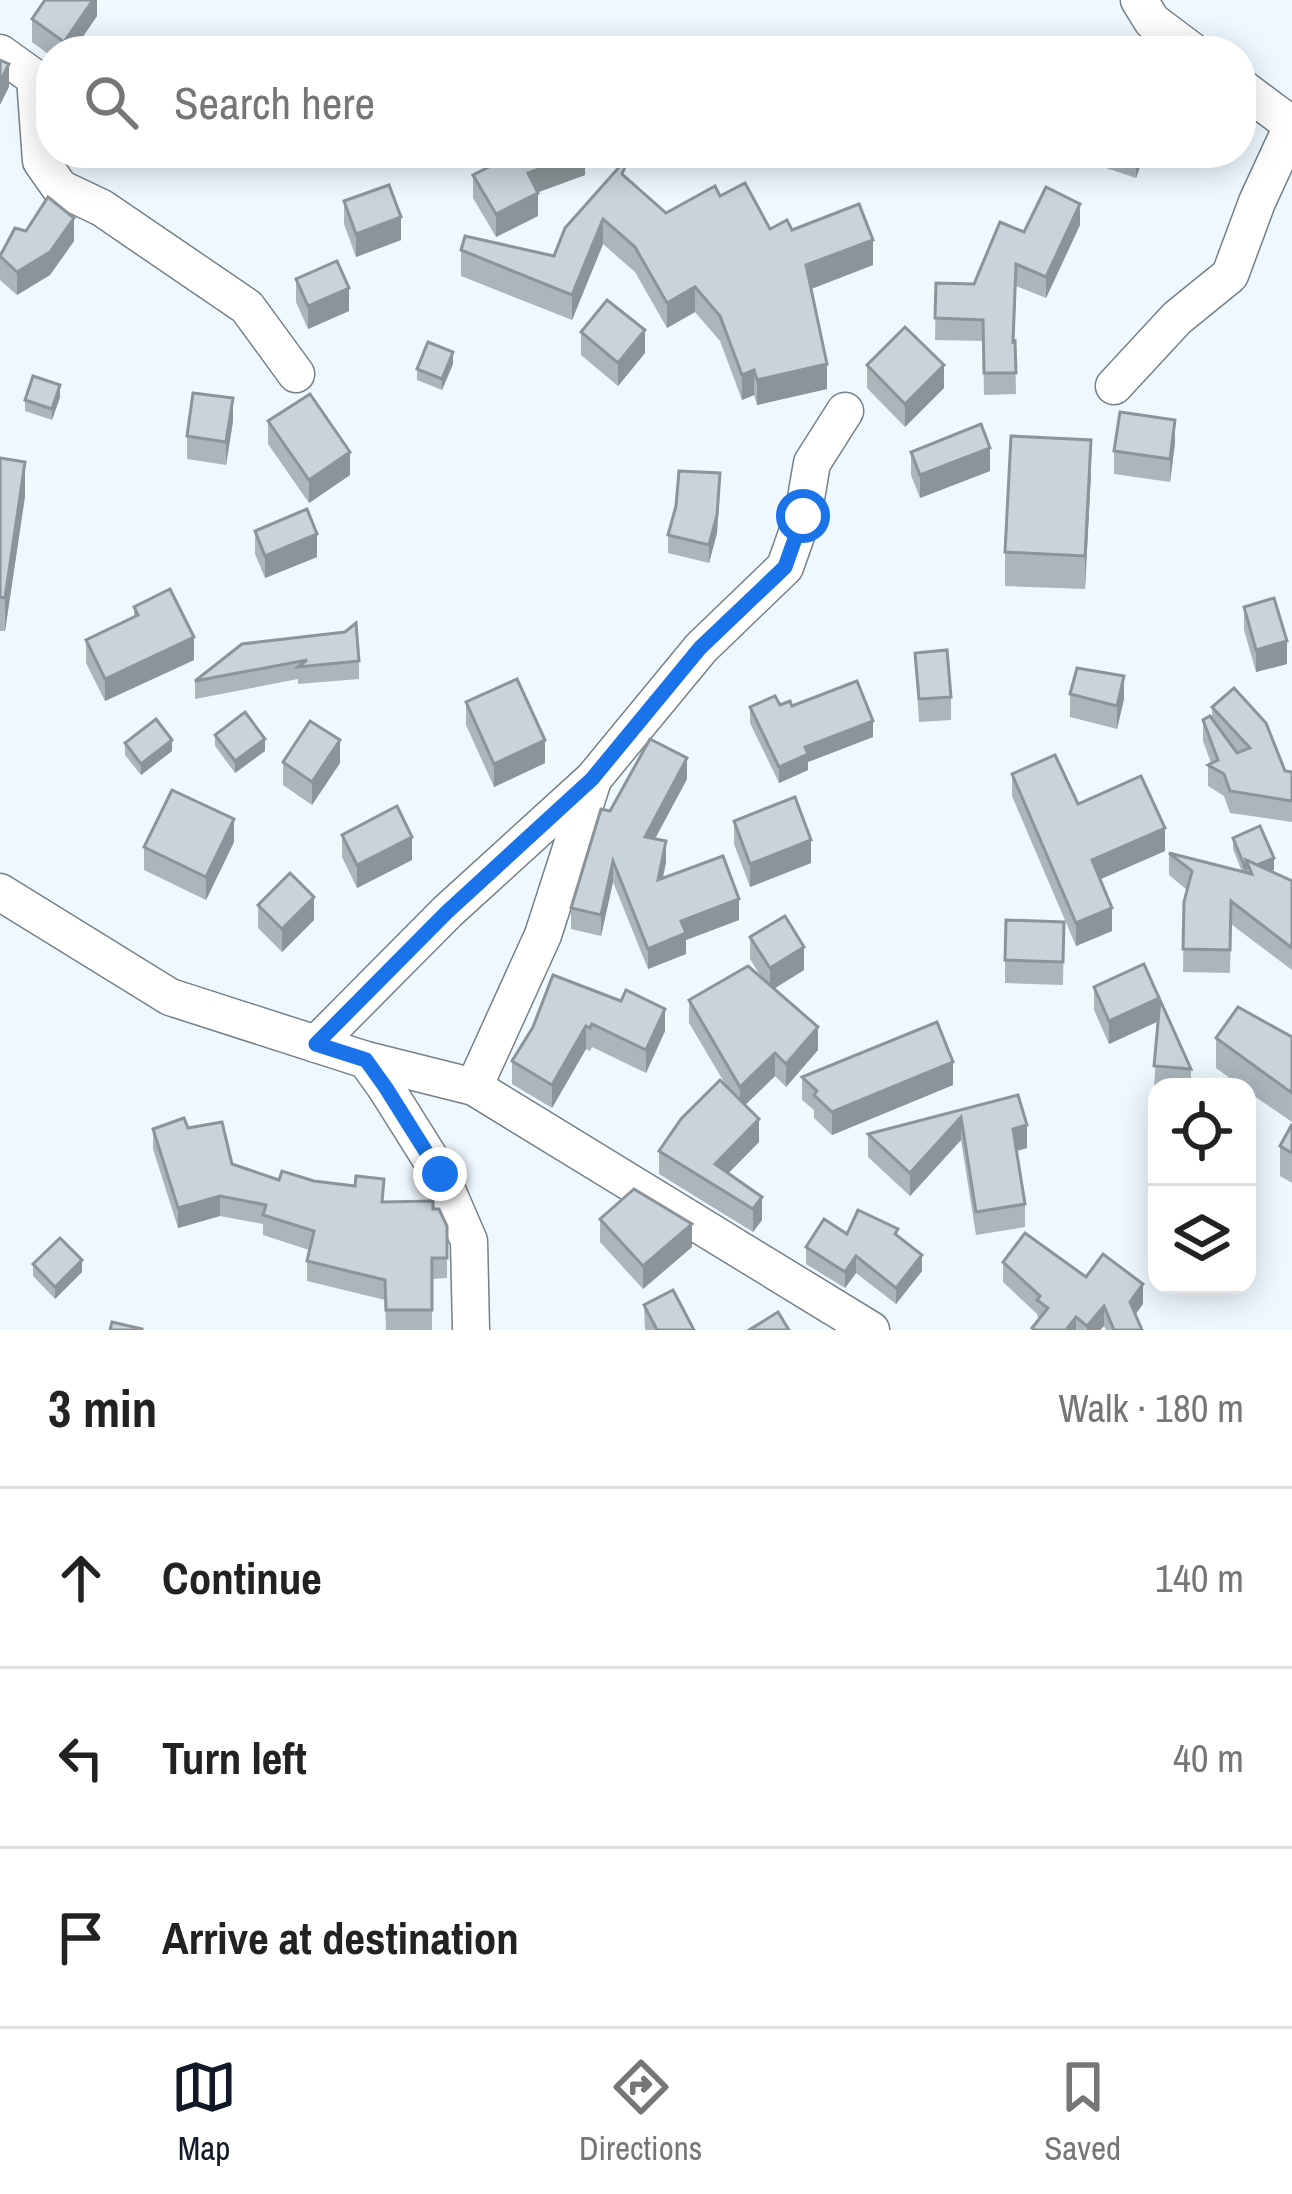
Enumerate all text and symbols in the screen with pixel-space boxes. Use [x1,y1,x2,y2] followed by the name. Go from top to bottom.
[36,36,1256,168] search box
[78,69,144,135] icon: search
[174,72,375,133] text: Search here
[776,489,830,543] route start
[1148,1078,1256,1294] map controls
[1148,1078,1256,1186] button: locate
[413,1147,467,1201] route end
[1148,1186,1256,1294] button: layers
[48,1374,157,1443] text: 3 min
[1059,1382,1244,1434] text: Walk · 180 m
[48,1545,114,1611] icon: ahead
[162,1547,322,1608] text: Continue
[1155,1552,1244,1604] text: 140 m
[48,1725,114,1791] icon: left
[162,1727,307,1788] text: Turn left
[1173,1732,1244,1784] text: 40 m
[48,1905,114,1971] icon: arrive
[162,1907,519,1968] text: Arrive at destination
[171,2054,237,2170] tab: Map
[579,2054,702,2170] tab: Directions
[1044,2054,1121,2170] tab: Saved

